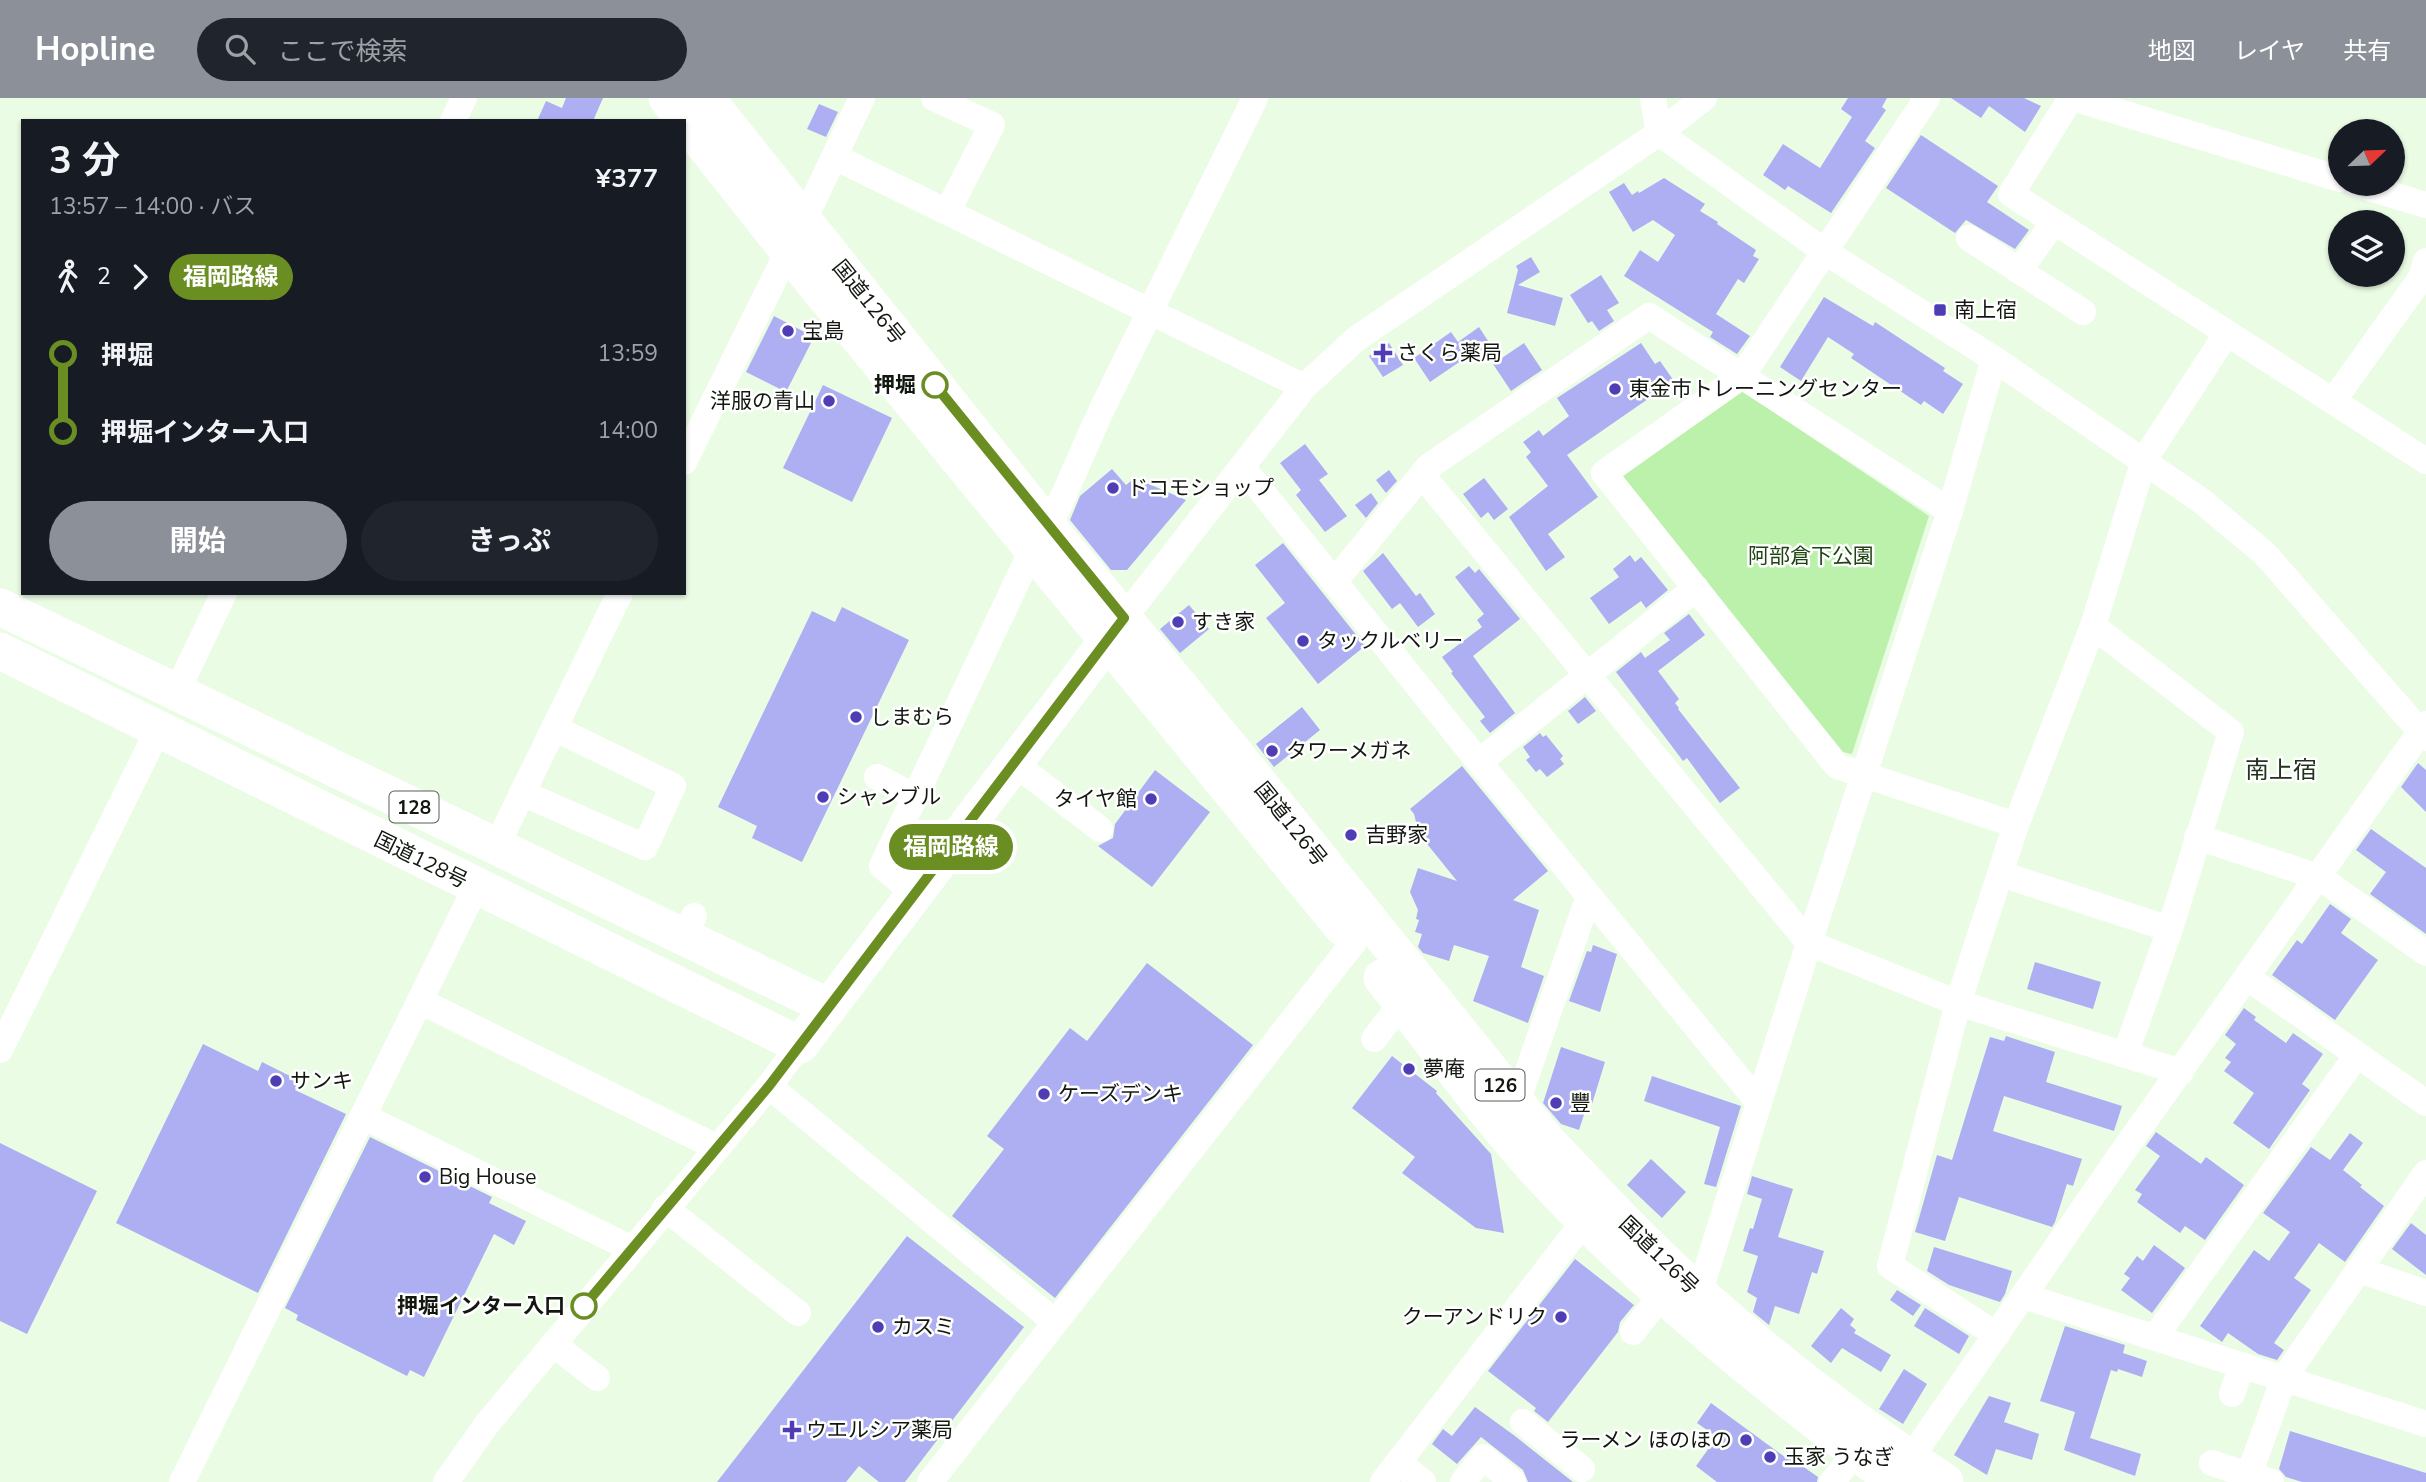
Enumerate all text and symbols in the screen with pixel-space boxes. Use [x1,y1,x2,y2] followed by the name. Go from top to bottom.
[197,18,687,81] search box
[35,27,155,72] text: Hopline
[221,30,259,68] icon: search
[277,34,407,69] text: ここで検索
[2148,35,2196,67] text: 地図
[2234,35,2305,67] text: レイヤ
[2343,35,2391,67] text: 共有
[2328,119,2404,196] north arrow
[2328,119,2405,287] map controls
[49,135,120,186] text: 3 分
[596,161,658,196] text: ¥377
[49,191,256,222] text: 13:57 – 14:00 · バス
[2328,210,2405,287] button: layers
[826,254,912,350] street label: 国道126号
[49,258,87,296] icon: walk
[121,258,159,296] icon: forward
[97,261,111,292] text: 2
[183,261,279,293] text: 福岡路線
[1954,296,2017,324] place label: 南上宿
[1932,302,1948,318] marker: 南上宿
[802,317,844,345] place label: 宝島
[780,323,796,339] marker: 宝島
[101,338,153,373] text: 押堀
[598,338,658,369] text: 13:59
[1397,339,1502,367] place label: さくら薬局
[1375,345,1391,361] marker: さくら薬局
[874,371,916,399] place label: 押堀
[922,372,948,398] marker: 押堀
[1629,375,1902,403] place label: 東金市トレーニングセンター
[1607,381,1623,397] marker: 東金市トレーニングセンター
[710,387,815,415] place label: 洋服の青山
[821,393,837,409] marker: 洋服の青山
[101,415,309,450] text: 押堀インター入口
[598,415,658,446] text: 14:00
[1127,474,1274,502] place label: ドコモショップ
[1105,480,1121,496] marker: ドコモショップ
[49,501,347,581] button: 開始
[361,501,658,581] button: きっぷ
[1748,542,1874,570] park label: 阿部倉下公園
[1192,608,1255,636] place label: すき家
[1170,614,1186,630] marker: すき家
[1317,627,1463,655] place label: タックルベリー
[1295,633,1311,649] marker: タックルベリー
[870,703,954,731] place label: しまむら
[848,709,864,725] marker: しまむら
[1286,737,1411,765] place label: タワーメガネ
[1264,743,1280,759] marker: タワーメガネ
[2245,754,2317,786] district label: 南上宿
[1248,776,1334,872] street label: 国道126号
[837,783,941,811] place label: シャンブル
[1054,785,1137,813] place label: タイヤ館
[815,789,831,805] marker: シャンブル
[1143,791,1159,807] marker: タイヤ館
[390,792,438,822] road number: 128
[1365,821,1428,849] place label: 吉野家
[902,824,1000,870] line badge: 福岡路線
[370,825,472,895] street label: 国道128号
[1343,827,1359,843] marker: 吉野家
[903,831,999,863] text: 福岡路線
[1423,1055,1465,1083] place label: 夢庵
[1401,1061,1417,1077] marker: 夢庵
[290,1067,353,1095] place label: サンキ
[1476,1070,1524,1100] road number: 126
[268,1073,284,1089] marker: サンキ
[1058,1080,1183,1108] place label: ケーズデンキ
[1036,1086,1052,1102] marker: ケーズデンキ
[1570,1089,1591,1117] place label: 豐
[1548,1095,1564,1111] marker: 豐
[439,1163,536,1191] place label: Big House
[417,1169,433,1185] marker: Big House
[1613,1210,1705,1300] street label: 国道126号
[397,1292,565,1320] place label: 押堀インター入口
[571,1293,597,1319] marker: 押堀インター入口
[1402,1303,1547,1331] place label: クーアンドリク
[1553,1309,1569,1325] marker: クーアンドリク
[892,1313,955,1341] place label: カスミ
[870,1319,886,1335] marker: カスミ
[806,1416,953,1444] place label: ウエルシア薬局
[784,1422,800,1438] marker: ウエルシア薬局
[1559,1426,1732,1454] place label: ラーメン ほのほの
[1738,1432,1754,1448] marker: ラーメン ほのほの
[1784,1443,1894,1471] place label: 玉家 うなぎ
[1762,1449,1778,1465] marker: 玉家 うなぎ

